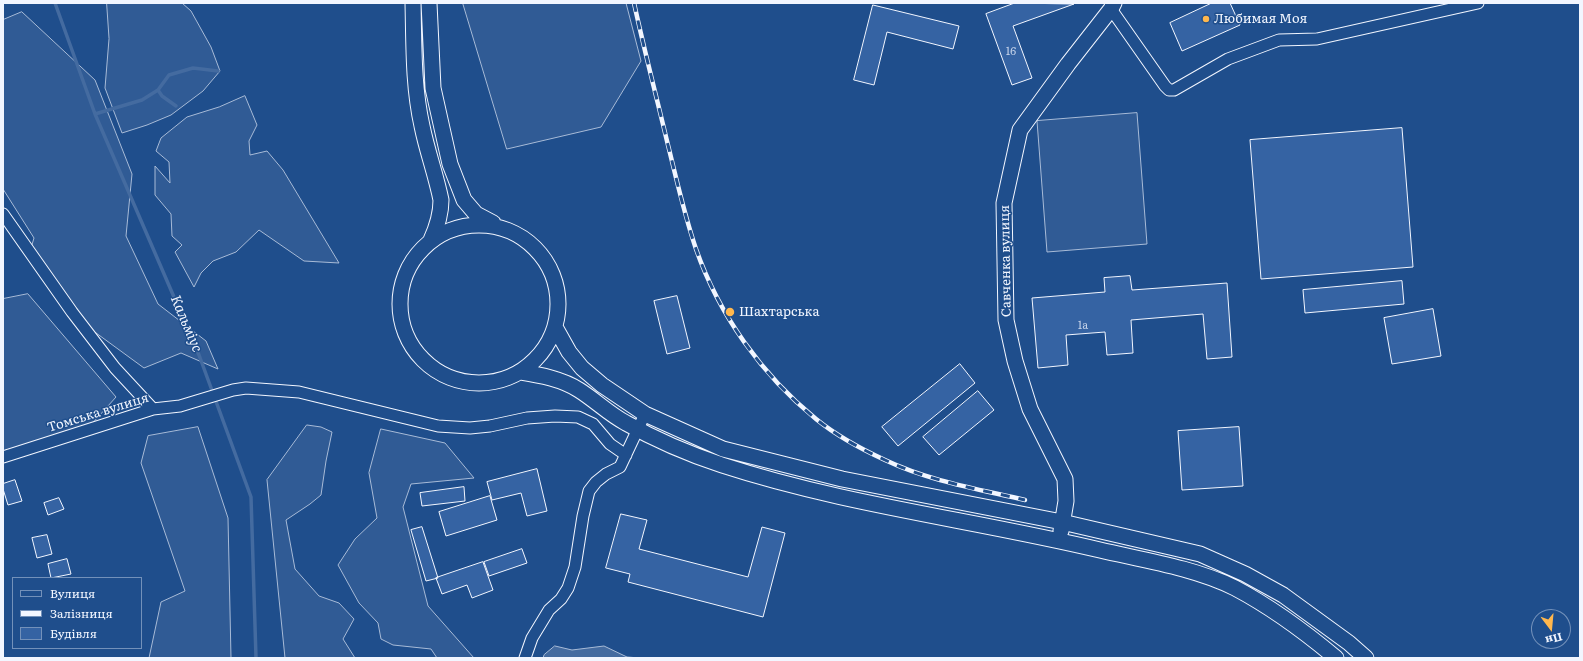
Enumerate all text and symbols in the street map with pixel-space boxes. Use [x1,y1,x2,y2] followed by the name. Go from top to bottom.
[1214,11,1307,27] place label: Любимая Моя
[1201,14,1211,24] marker: Любимая Моя
[1006,45,1016,59] house number: 16
[997,205,1015,317] street label: Савченка вулиця
[166,293,206,355] water label: Кальміус
[739,304,819,320] place label: Шахтарська
[724,306,736,318] marker: Шахтарська
[1078,319,1088,333] house number: 1а
[45,390,151,436] street label: Томська вулиця
[12,577,142,649] legend
[50,584,95,602] text: Вулиця
[50,604,113,622] text: Залізниця
[1531,609,1571,649] north arrow
[50,624,97,642] text: Будівля
[1544,630,1564,650] text: Пн

